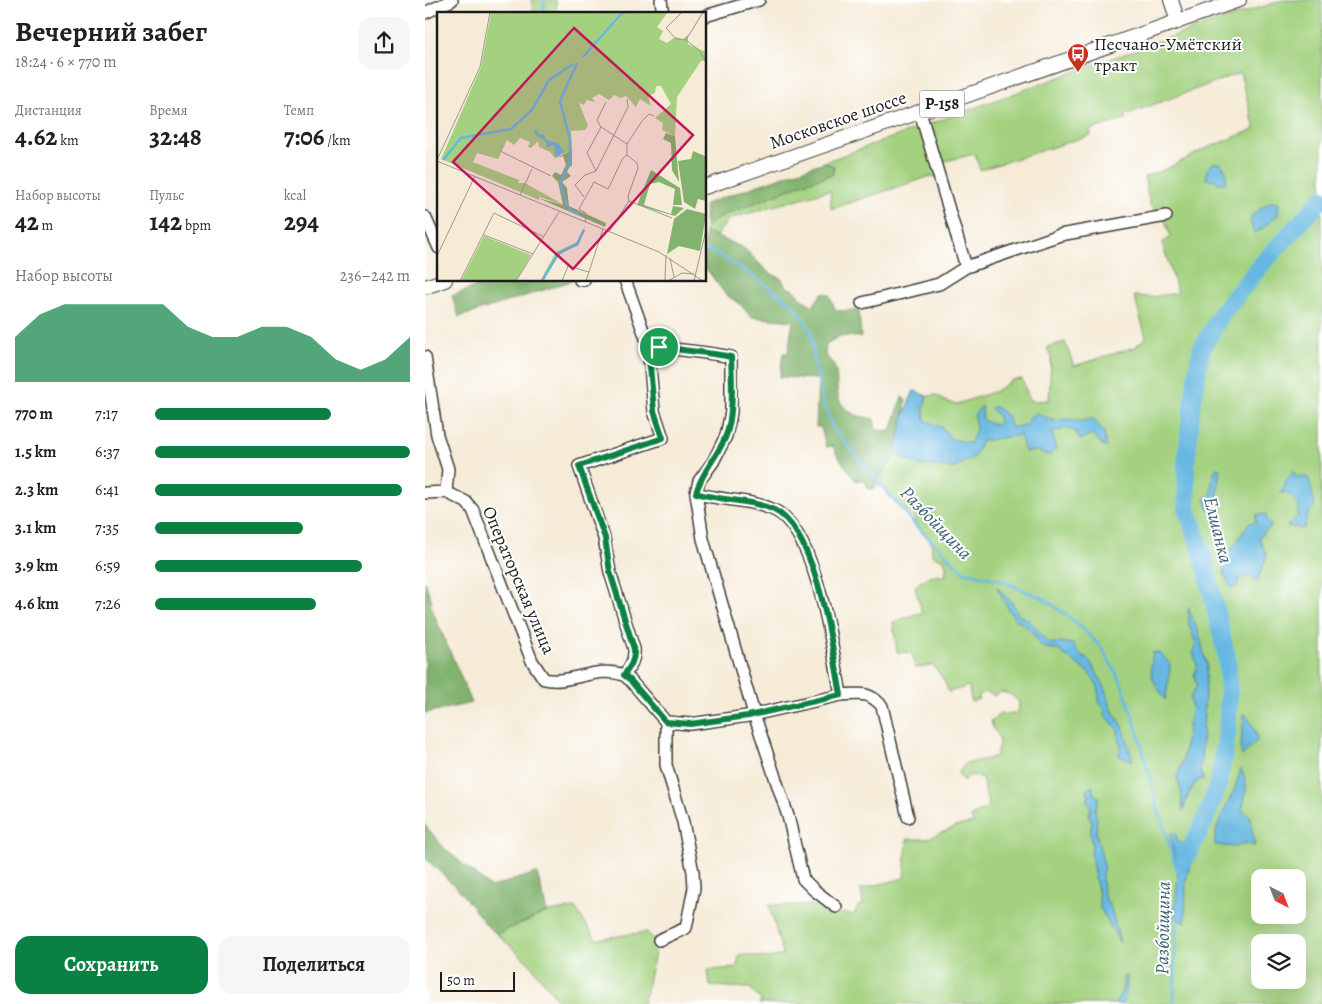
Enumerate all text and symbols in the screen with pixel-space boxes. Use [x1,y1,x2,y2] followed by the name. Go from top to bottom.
[437,12,706,281] inset map
[15,13,207,51] text: Вечерний забег
[358,17,410,69] button: share
[1094,32,1242,77] place label: Песчано-Умётский тракт
[1066,42,1090,73] bus stop icon: Песчано-Умётский тракт
[15,51,117,73] text: 18:24 · 6 × 770 m
[766,85,910,155] street label: Московское шоссе
[919,90,965,118] road number: Р-158
[15,101,82,120] text: Дистанция
[149,101,187,120] text: Время
[284,101,314,120] text: Темп
[15,120,57,154] text: 4.62
[149,120,202,154] text: 32:48
[284,120,325,154] text: 7:06
[57,131,79,150] text: km
[325,131,351,150] text: /km
[15,186,101,205] text: Набор высоты
[149,186,184,205] text: Пульс
[284,186,306,205] text: kcal
[15,205,39,239] text: 42
[149,205,182,239] text: 142
[284,205,319,239] text: 294
[39,216,53,235] text: m
[182,216,211,235] text: bpm
[15,265,113,287] text: Набор высоты
[340,265,410,287] text: 236–242 m
[638,326,680,368] pin
[645,333,673,361] icon: arrive
[15,403,53,425] text: 770 m
[95,403,118,425] text: 7:17
[15,441,56,463] text: 1.5 km
[95,441,120,463] text: 6:37
[15,479,58,501] text: 2.3 km
[95,479,119,501] text: 6:41
[894,480,978,566] water label: Разбойщина
[1197,494,1239,566] water label: Елшанка
[477,502,561,658] street label: Операторская улица
[15,517,56,539] text: 3.1 km
[95,517,119,539] text: 7:35
[15,555,58,577] text: 3.9 km
[95,555,120,577] text: 6:59
[15,593,59,615] text: 4.6 km
[95,593,121,615] text: 7:26
[1251,869,1306,924] north arrow
[1251,869,1306,989] map controls
[1149,881,1177,975] water label: Разбойщина
[1251,934,1306,989] button: layers
[15,936,208,994] button: Сохранить
[218,936,410,994] button: Поделиться
[440,969,515,992] scale bar
[447,971,475,990] text: 50 m

